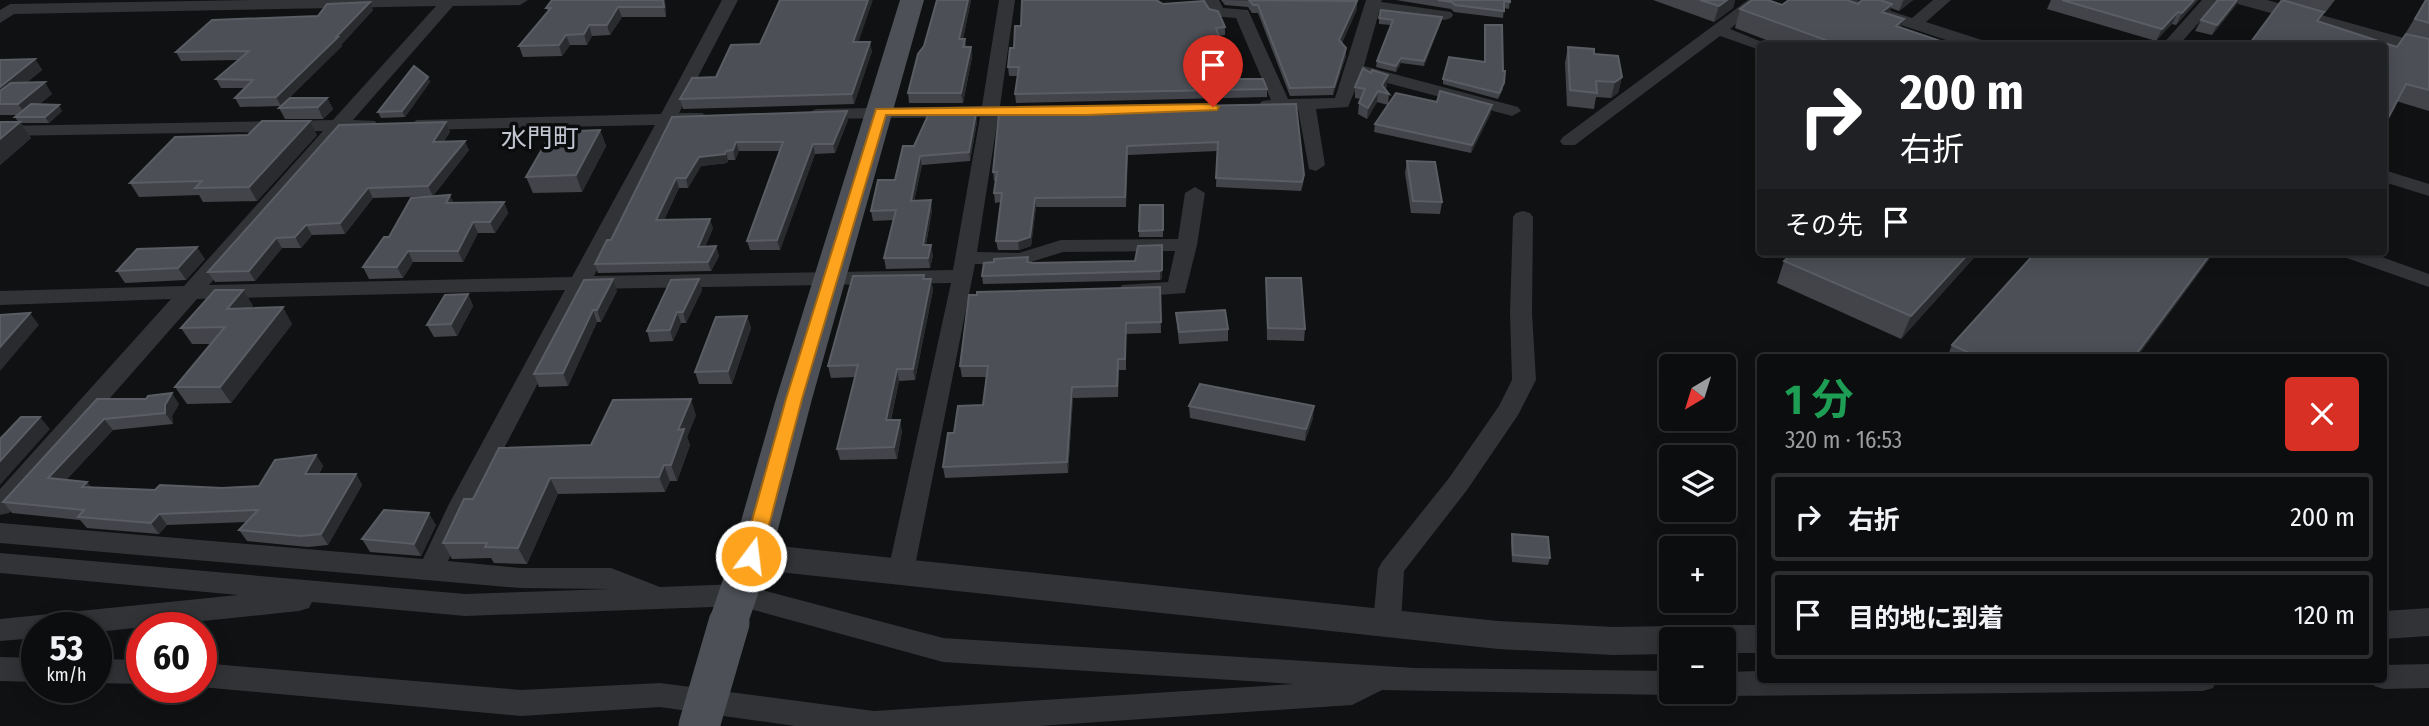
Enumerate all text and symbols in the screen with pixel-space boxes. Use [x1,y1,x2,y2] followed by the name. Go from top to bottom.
[1183,35,1243,107] pin
[1194,46,1232,84] icon: arrive
[1900,63,2024,122] text: 200 m
[1785,70,1876,161] icon: right
[501,123,579,154] district label: 水門町
[1900,130,1964,168] text: 右折
[1877,203,1915,241] icon: arrive
[1785,210,1863,241] text: その先
[1659,354,1736,430] north arrow
[1659,354,1736,704] map controls
[1785,375,1854,425] text: 1 分
[2285,377,2359,451] button: close
[1785,426,1902,454] text: 320 m · 16:53
[1659,445,1736,522] button: layers
[1789,498,1827,536] icon: right
[2290,502,2355,533] text: 200 m
[1848,505,1900,536] text: 右折
[714,519,788,593] position arrow
[1659,536,1736,613] button: +
[1789,596,1827,634] icon: arrive
[2294,600,2355,631] text: 120 m
[1848,603,2004,634] text: 目的地に到着
[126,612,217,703] speed limit sign: 60
[50,627,83,669] text: 53
[1659,627,1736,704] button: −
[46,664,87,686] text: km/h

